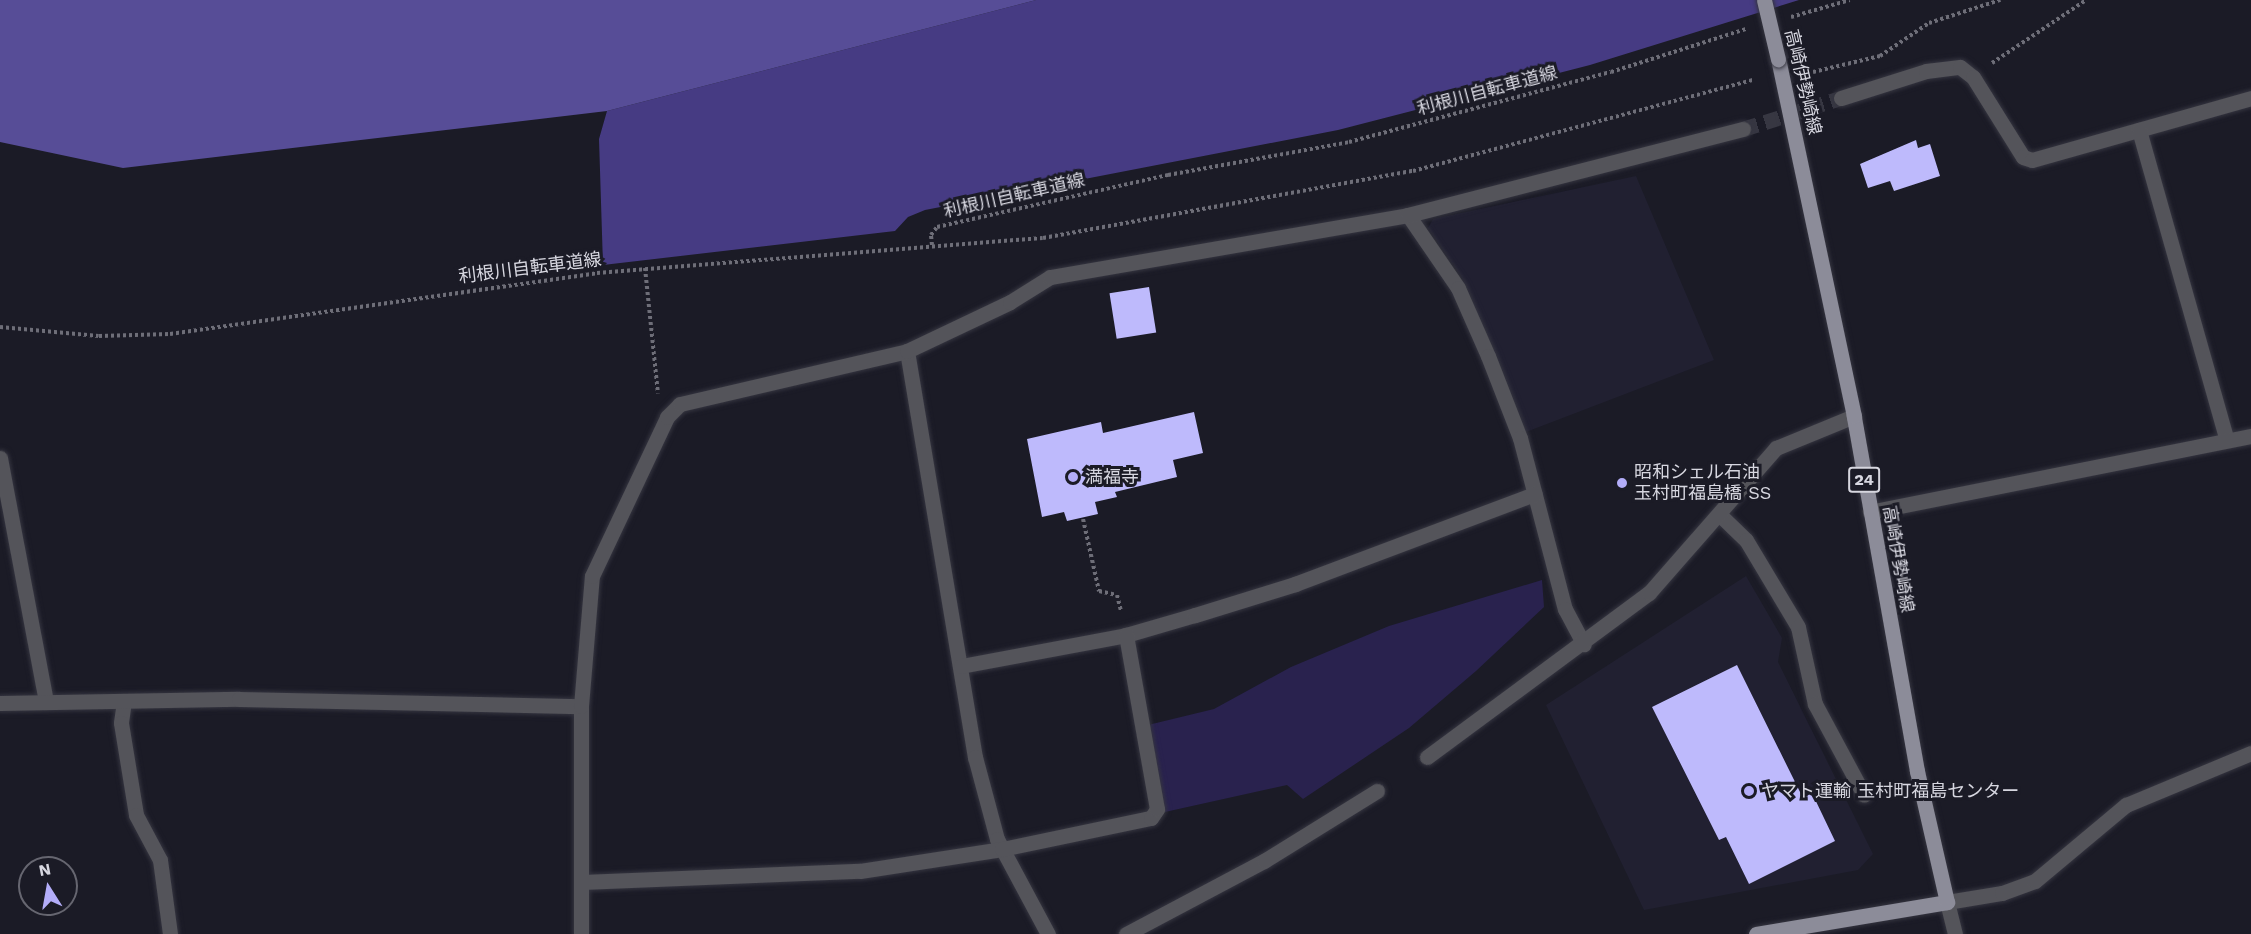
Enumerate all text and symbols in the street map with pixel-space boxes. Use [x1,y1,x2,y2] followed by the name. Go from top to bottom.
[1780,27,1826,137] street label: 高崎伊勢崎線
[1415,62,1559,120] street label: 利根川自転車道線
[941,169,1087,223] street label: 利根川自転車道線
[457,249,603,287] street label: 利根川自転車道線
[1634,462,1771,504] place label: 昭和シェル石油 玉村町福島橋 SS
[1085,466,1139,488] place label: 満福寺
[1848,467,1880,493] road number: 24
[1066,470,1080,484] marker: 満福寺
[1615,476,1629,490] marker: 昭和シェル石油 玉村町福島橋 SS
[1878,504,1918,614] street label: 高崎伊勢崎線
[1761,780,2019,802] place label: ヤマト運輸 玉村町福島センター
[1742,784,1756,798] marker: ヤマト運輸 玉村町福島センター
[18,856,78,916] north arrow
[37,859,52,880] text: N

